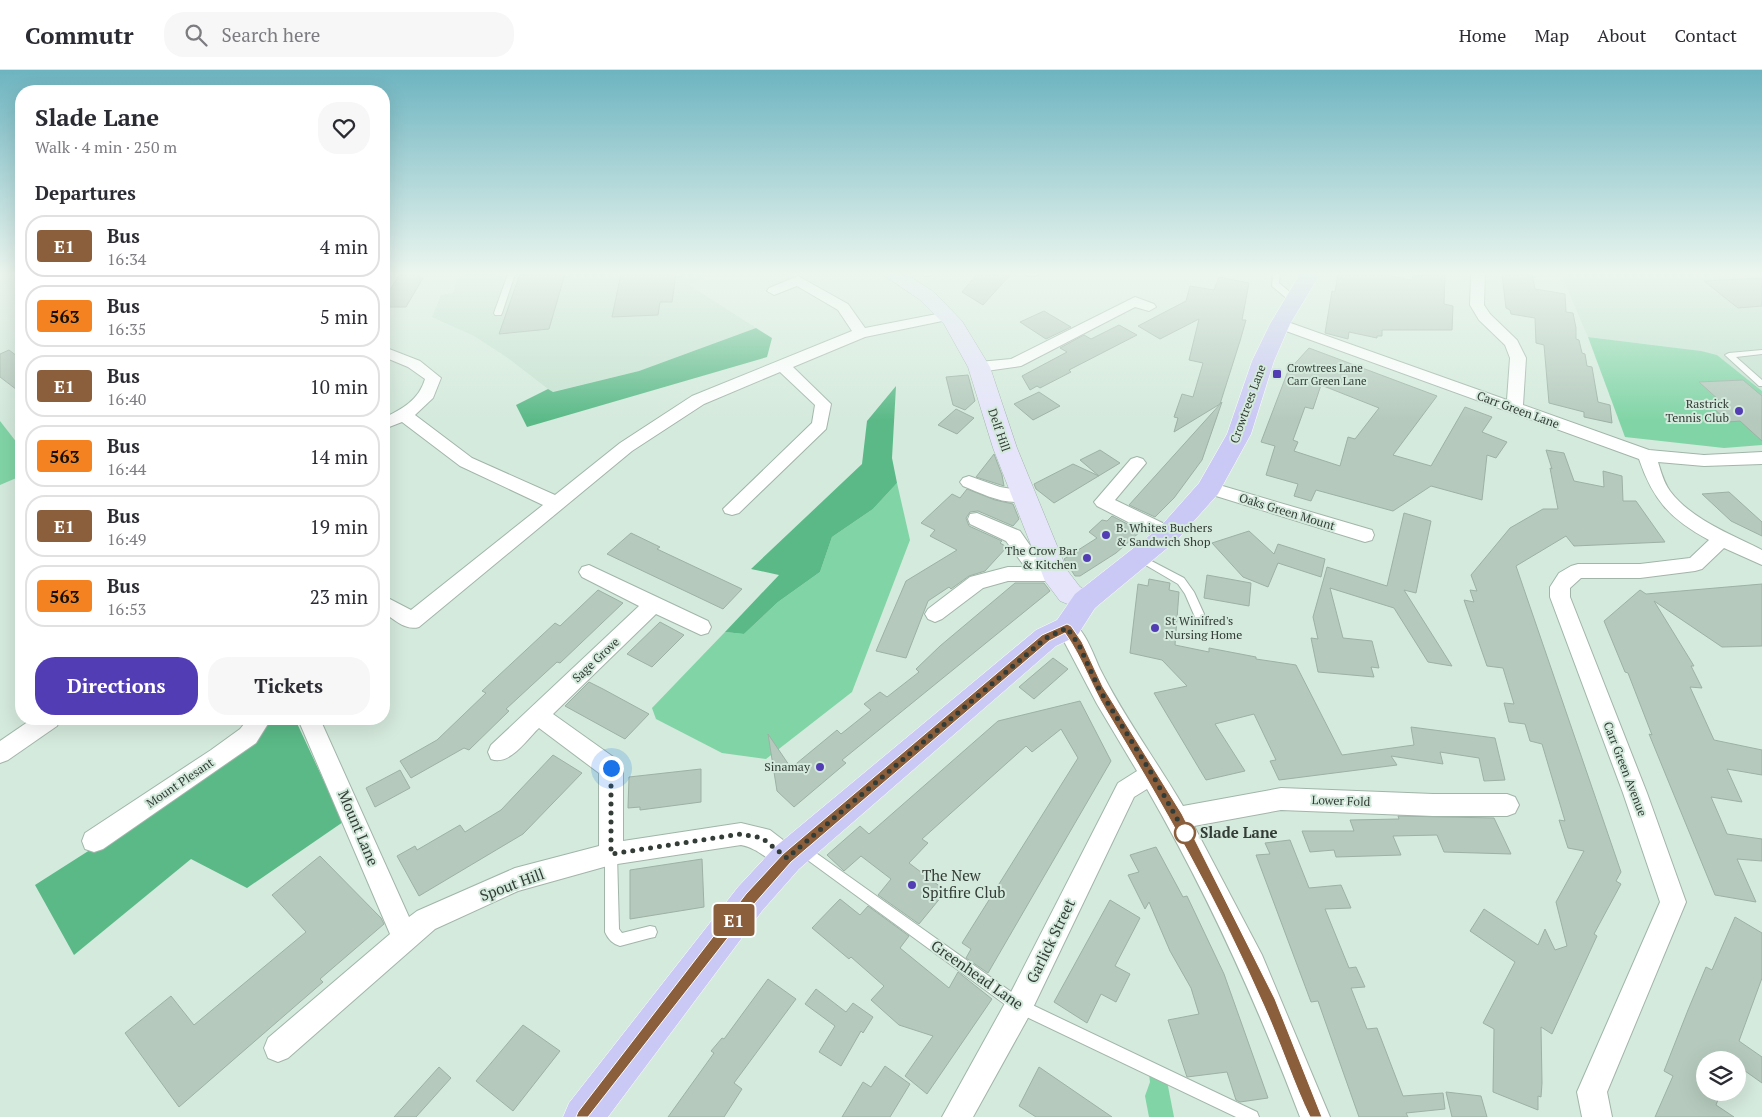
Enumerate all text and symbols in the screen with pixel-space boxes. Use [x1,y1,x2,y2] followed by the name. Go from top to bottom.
[164,12,514,57] search box
[25,19,134,51] text: Commutr
[182,21,210,49] icon: search
[222,22,320,47] text: Search here
[1459,23,1506,47] text: Home
[1534,23,1569,47] text: Map
[1597,23,1646,47] text: About
[1674,23,1737,47] text: Contact
[35,101,159,133] text: Slade Lane
[318,102,370,154] button: heart
[35,136,177,158] text: Walk · 4 min · 250 m
[35,180,136,205] text: Departures
[107,223,140,248] text: Bus
[54,234,75,258] text: E1
[320,234,368,259] text: 4 min
[107,248,146,270] text: 16:34
[107,293,140,318] text: Bus
[49,304,80,328] text: 563
[320,304,368,329] text: 5 min
[107,318,146,340] text: 16:35
[1287,361,1367,388] place label: Crowtrees Lane Carr Green Lane
[1226,362,1269,445] street label: Crowtrees Lane
[107,363,140,388] text: Bus
[1271,368,1283,380] marker: Crowtrees Lane Carr Green Lane
[54,374,75,398] text: E1
[310,374,368,399] text: 10 min
[107,388,146,410] text: 16:40
[1475,388,1561,431] street label: Carr Green Lane
[1666,396,1730,425] place label: Rastrick Tennis Club
[1733,405,1745,417] marker: Rastrick Tennis Club
[985,406,1014,454] street label: Delf Hill
[107,433,140,458] text: Bus
[49,444,80,468] text: 563
[310,444,368,469] text: 14 min
[107,458,146,480] text: 16:44
[1237,490,1338,533] street label: Oaks Green Mount
[107,503,140,528] text: Bus
[54,514,75,538] text: E1
[310,514,368,539] text: 19 min
[1116,520,1212,549] place label: B. Whites Buchers & Sandwich Shop
[107,528,146,550] text: 16:49
[1100,529,1112,541] marker: B. Whites Buchers & Sandwich Shop
[1005,543,1077,572] place label: The Crow Bar & Kitchen
[1081,552,1093,564] marker: The Crow Bar & Kitchen
[107,573,140,598] text: Bus
[49,584,80,608] text: 563
[310,584,368,609] text: 23 min
[107,598,146,620] text: 16:53
[1165,613,1242,642] place label: St Winifred's Nursing Home
[1149,622,1161,634] marker: St Winifred's Nursing Home
[569,634,622,685] street label: Sage Grove
[35,657,198,715] button: Directions
[208,657,370,715] button: Tickets
[1601,719,1650,818] street label: Carr Green Avenue
[143,754,217,811] street label: Mount Plesant
[599,756,624,781] your location
[764,759,811,774] place label: Sinamay
[814,761,826,773] marker: Sinamay
[334,787,384,868] street label: Mount Lane
[1311,792,1371,809] street label: Lower Fold
[1174,822,1196,844] marker: Slade Lane
[1200,822,1278,842] place label: Slade Lane
[477,863,547,905] street label: Spout Hill
[922,865,1006,902] place label: The New Spitfire Club
[906,879,918,891] marker: The New Spitfire Club
[1021,895,1079,986] street label: Garlick Street
[712,904,756,936] line badge: E1
[723,908,745,932] text: E1
[928,935,1028,1013] street label: Greenhead Lane
[1696,1051,1746,1101] map controls
[1696,1051,1746,1101] button: layers

